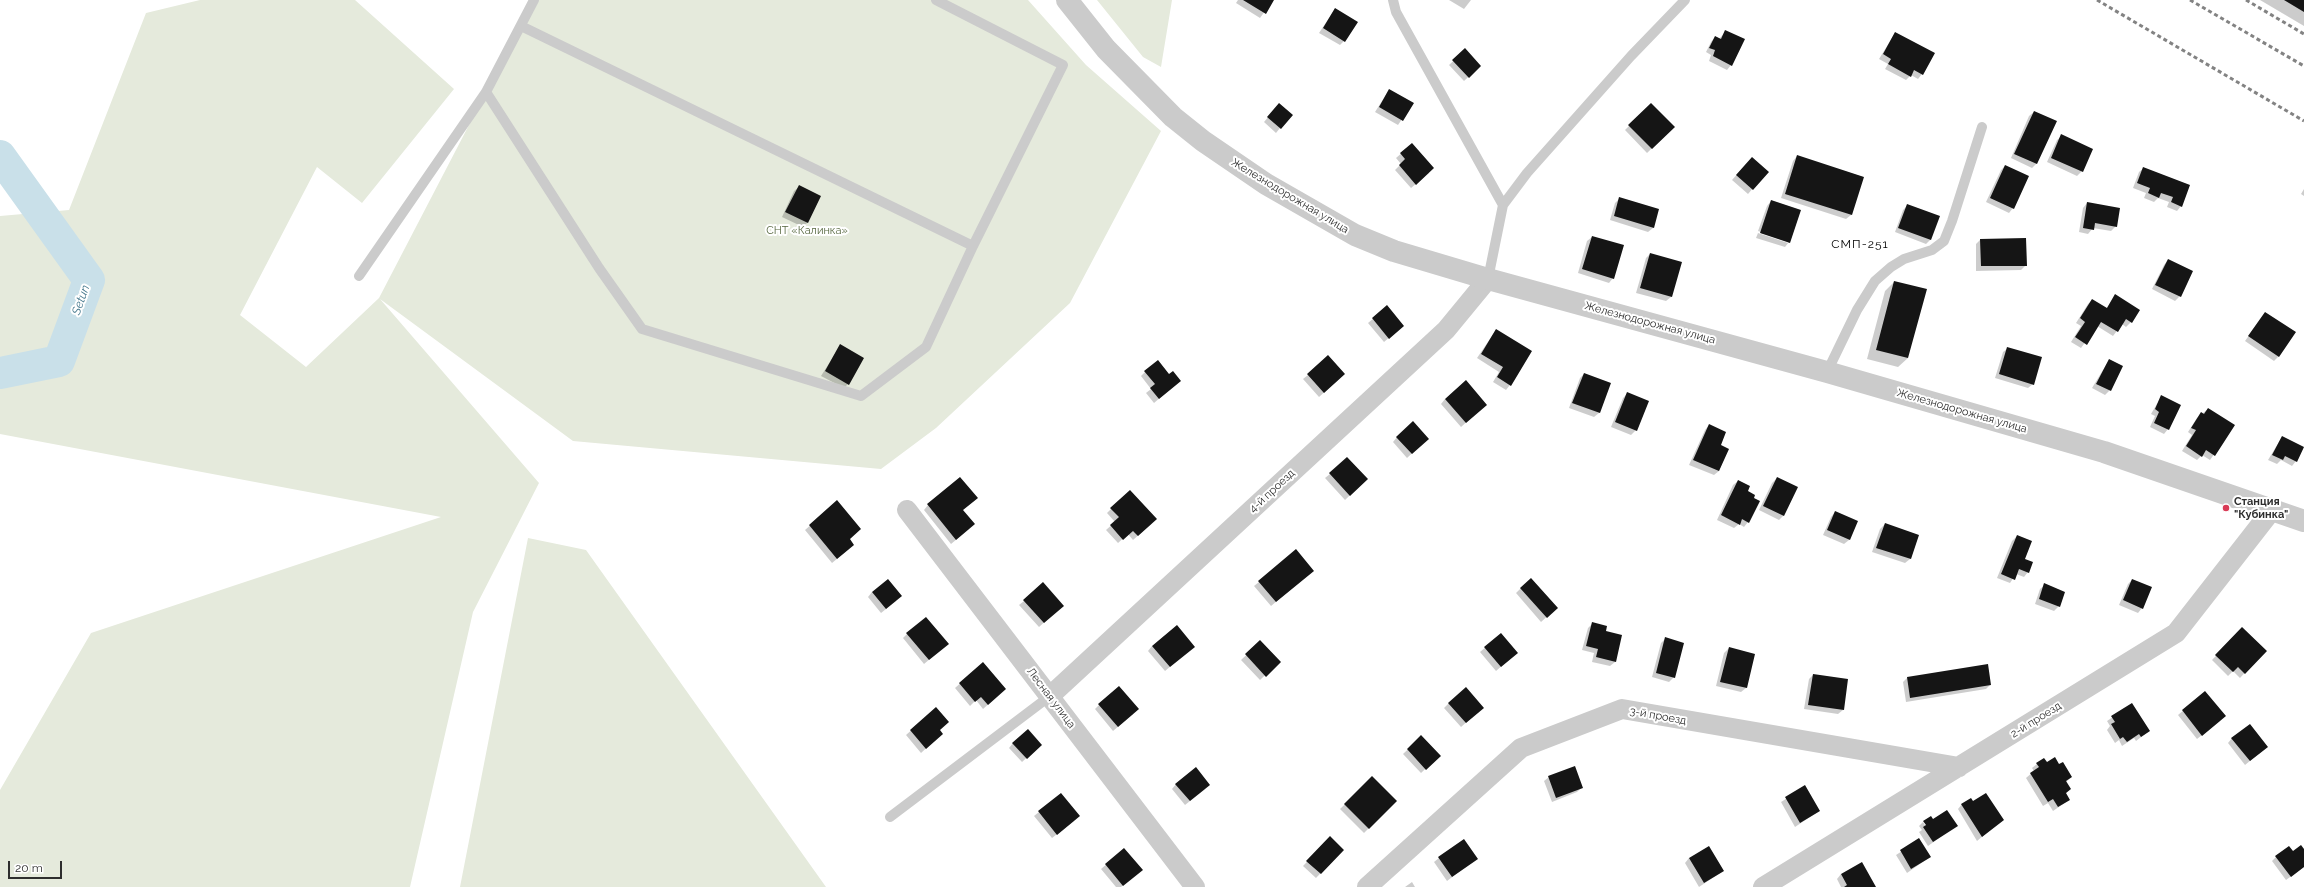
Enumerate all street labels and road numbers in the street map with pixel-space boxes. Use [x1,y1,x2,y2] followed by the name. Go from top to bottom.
[1229,156,1351,236] street label: Железнодорожная улица
[1583,299,1717,347] street label: Железнодорожная улица
[1895,386,2029,436] street label: Железнодорожная улица
[1247,467,1297,515] street label: 4-й проезд
[1024,665,1078,731] street label: Лесная улица
[2008,699,2064,741] street label: 2-й проезд
[1629,705,1687,727] street label: 3-й проезд

